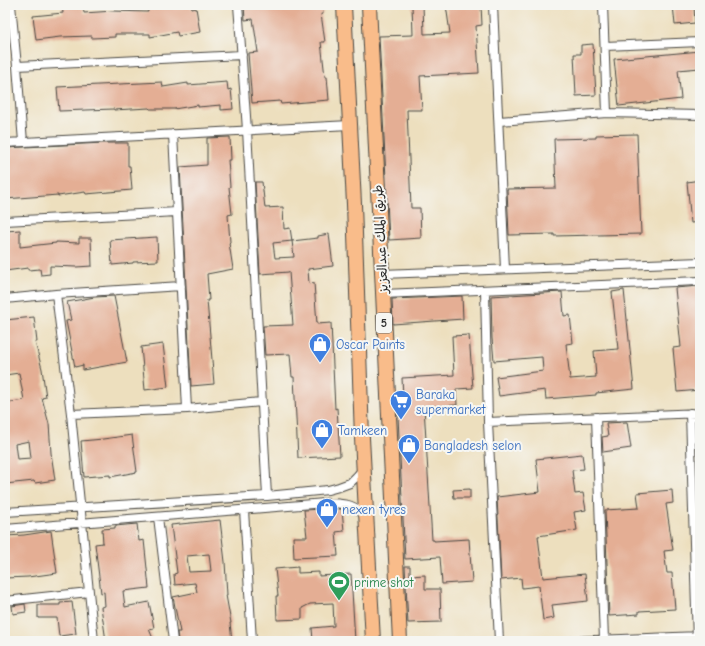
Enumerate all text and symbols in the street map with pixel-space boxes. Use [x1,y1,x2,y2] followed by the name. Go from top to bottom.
[370,184,392,295] street label: طريق الملك عبدالعزيز
[376,313,392,333] road number: 5
[307,331,333,364] shop icon: Oscar Paints
[336,337,405,352] place label: Oscar Paints
[416,387,487,417] place label: Baraka supermarket
[388,388,414,421] supermarket icon: Baraka supermarket
[309,417,335,450] shop icon: Tamkeen
[338,423,387,438] place label: Tamkeen
[396,432,422,465] shop icon: Bangladesh selon
[424,438,521,453] place label: Bangladesh selon
[314,496,340,529] shop icon: nexen tyres
[342,502,406,517] place label: nexen tyres
[326,569,352,602] sports icon: prime shot
[354,575,415,590] place label: prime shot

